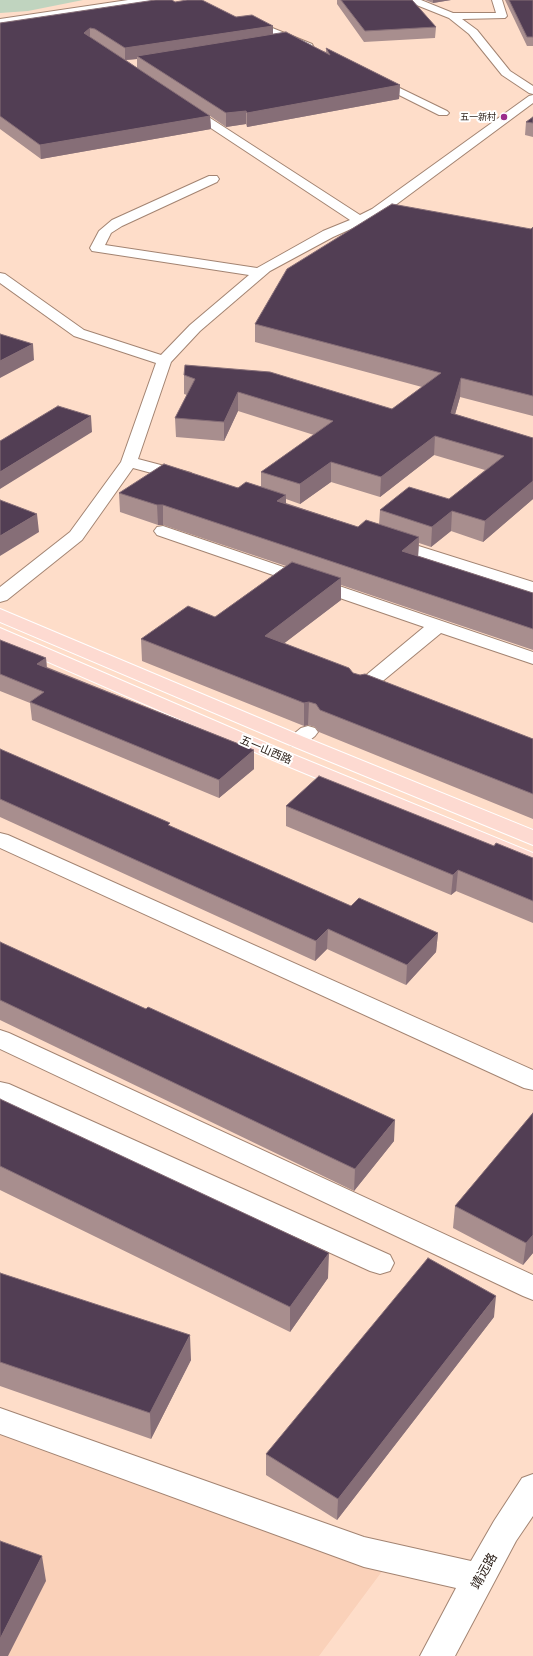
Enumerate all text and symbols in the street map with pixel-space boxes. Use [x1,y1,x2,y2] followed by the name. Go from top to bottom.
[460,112,496,122] place label: 五一新村
[499,112,509,122] marker: 五一新村
[238,733,294,767] street label: 五一山西路
[468,1550,500,1592] street label: 靖远路

